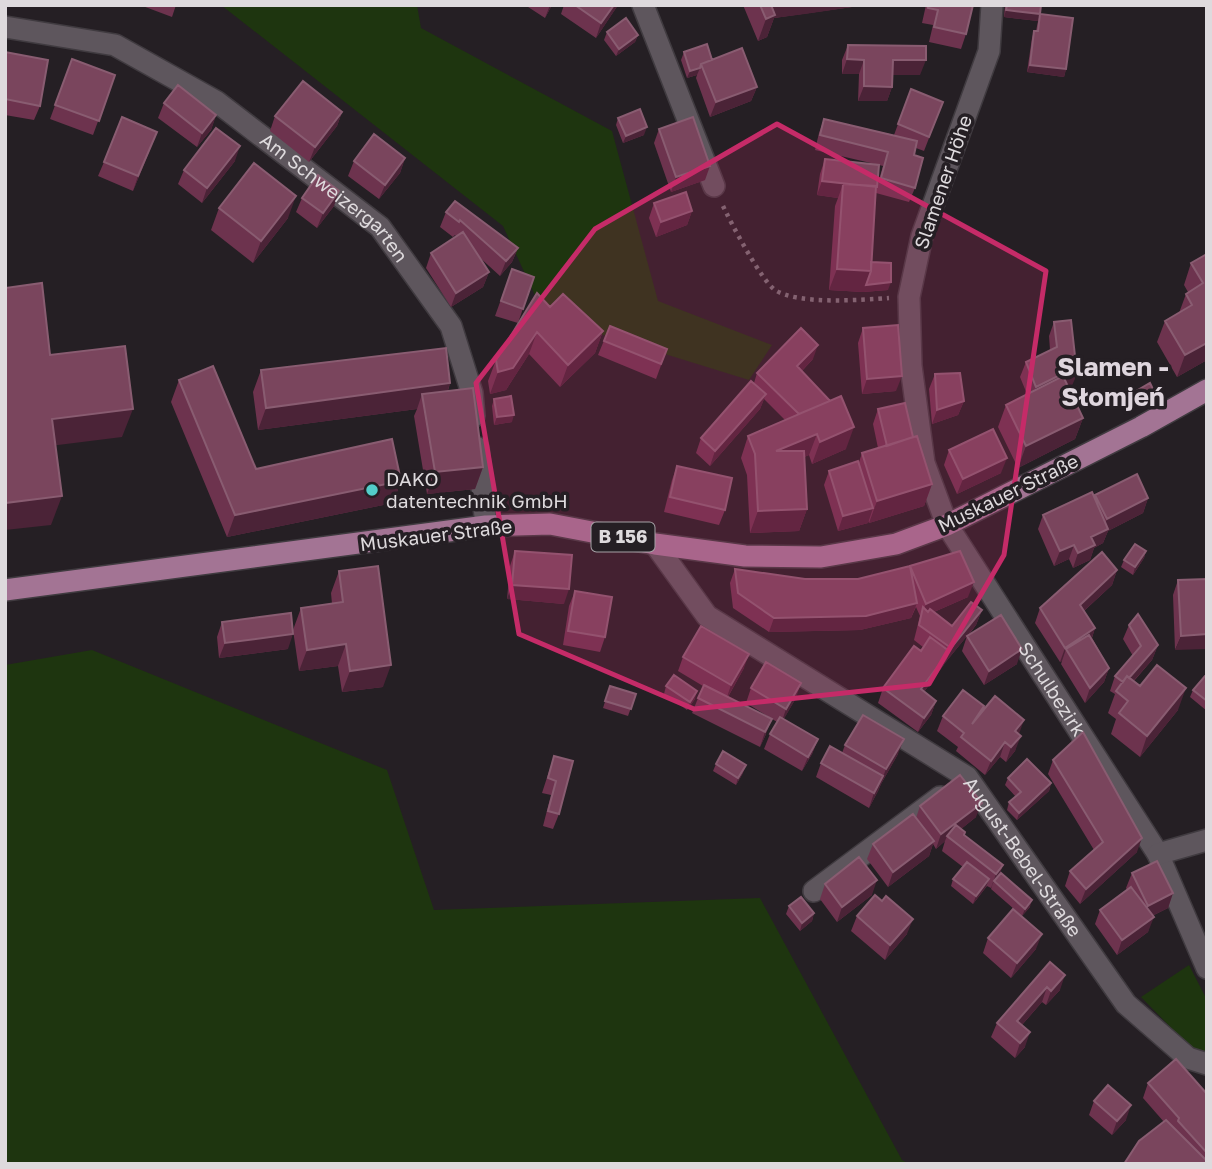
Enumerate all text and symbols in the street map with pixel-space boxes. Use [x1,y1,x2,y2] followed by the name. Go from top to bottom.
[909,112,976,252] street label: Slamener Höhe
[256,128,413,266] street label: Am Schweizergarten
[1057,351,1169,412] district label: Slamen - Słomjeń
[934,449,1082,536] street label: Muskauer Straße
[386,467,568,512] place label: DAKO datentechnik GmbH
[364,482,380,498] marker: DAKO datentechnik GmbH
[358,514,513,555] street label: Muskauer Straße
[592,522,654,552] road number: B 156
[1014,637,1091,740] street label: Schulbezirk
[959,772,1087,941] street label: August-Bebel-Straße

